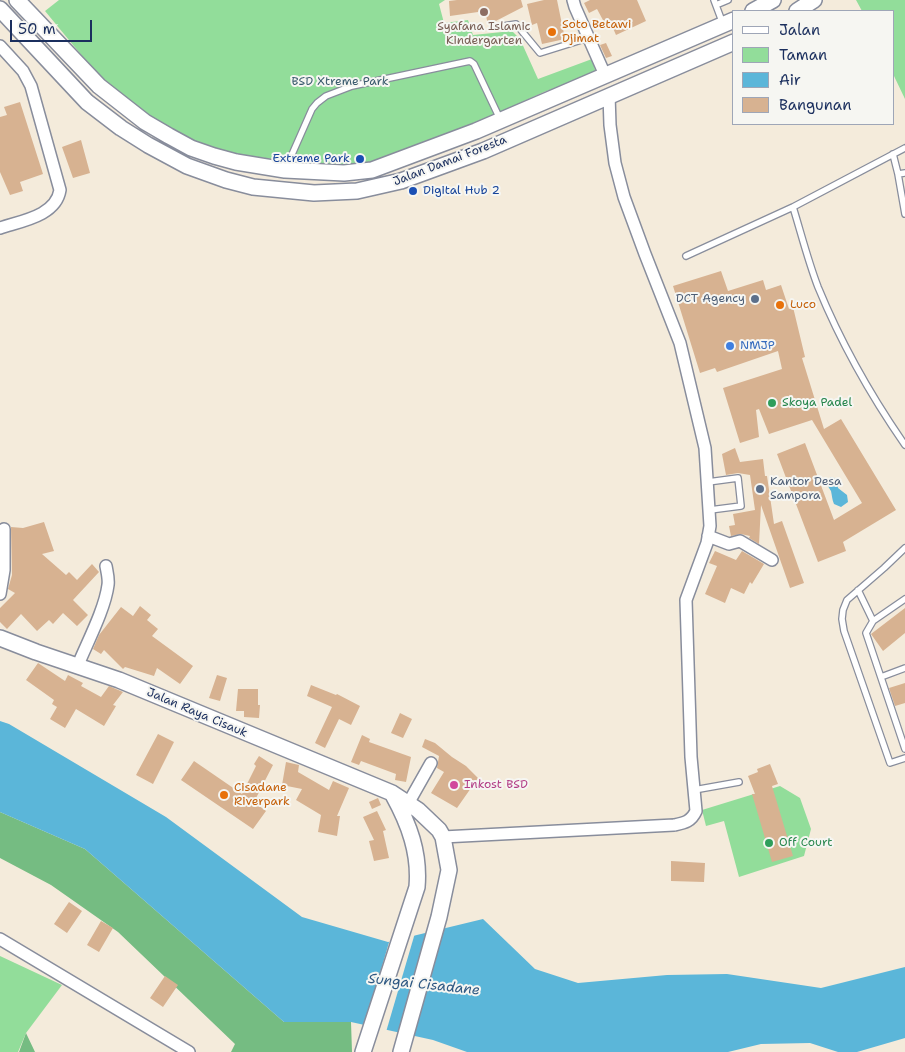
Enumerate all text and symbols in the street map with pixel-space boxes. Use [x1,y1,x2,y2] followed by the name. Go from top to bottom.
[478,6,490,18] marker: Syafana Islamic Kindergarten
[12,10,95,42] scale bar
[732,10,895,125] legend
[562,18,631,46] place label: Soto Betawi Djimat
[18,19,56,39] text: 50 m
[437,20,531,48] place label: Syafana Islamic Kindergarten
[779,20,820,40] text: Jalan
[546,26,558,38] marker: Soto Betawi Djimat
[779,45,827,65] text: Taman
[779,70,801,90] text: Air
[291,75,389,89] park label: BSD Xtreme Park
[779,95,851,115] text: Bangunan
[391,133,509,189] street label: Jalan Damai Foresta
[273,152,350,166] place label: Extreme Park
[354,153,366,165] marker: Extreme Park
[423,184,500,198] place label: Digital Hub 2
[407,185,419,197] marker: Digital Hub 2
[676,292,745,306] place label: DCT Agency
[749,293,761,305] marker: DCT Agency
[790,298,816,312] place label: Luco
[774,299,786,311] marker: Luco
[740,339,775,353] place label: NMJP
[724,340,736,352] marker: NMJP
[782,396,852,410] place label: Skoya Padel
[766,397,778,409] marker: Skoya Padel
[770,475,842,503] place label: Kantor Desa Sampora
[754,483,766,495] marker: Kantor Desa Sampora
[145,685,249,741] street label: Jalan Raya Cisauk
[464,778,528,792] place label: Inkost BSD
[448,779,460,791] marker: Inkost BSD
[234,781,290,809] place label: Cisadane Riverpark
[218,789,230,801] marker: Cisadane Riverpark
[779,836,833,850] place label: Off Court
[763,837,775,849] marker: Off Court
[367,971,481,999] water label: Sungai Cisadane

